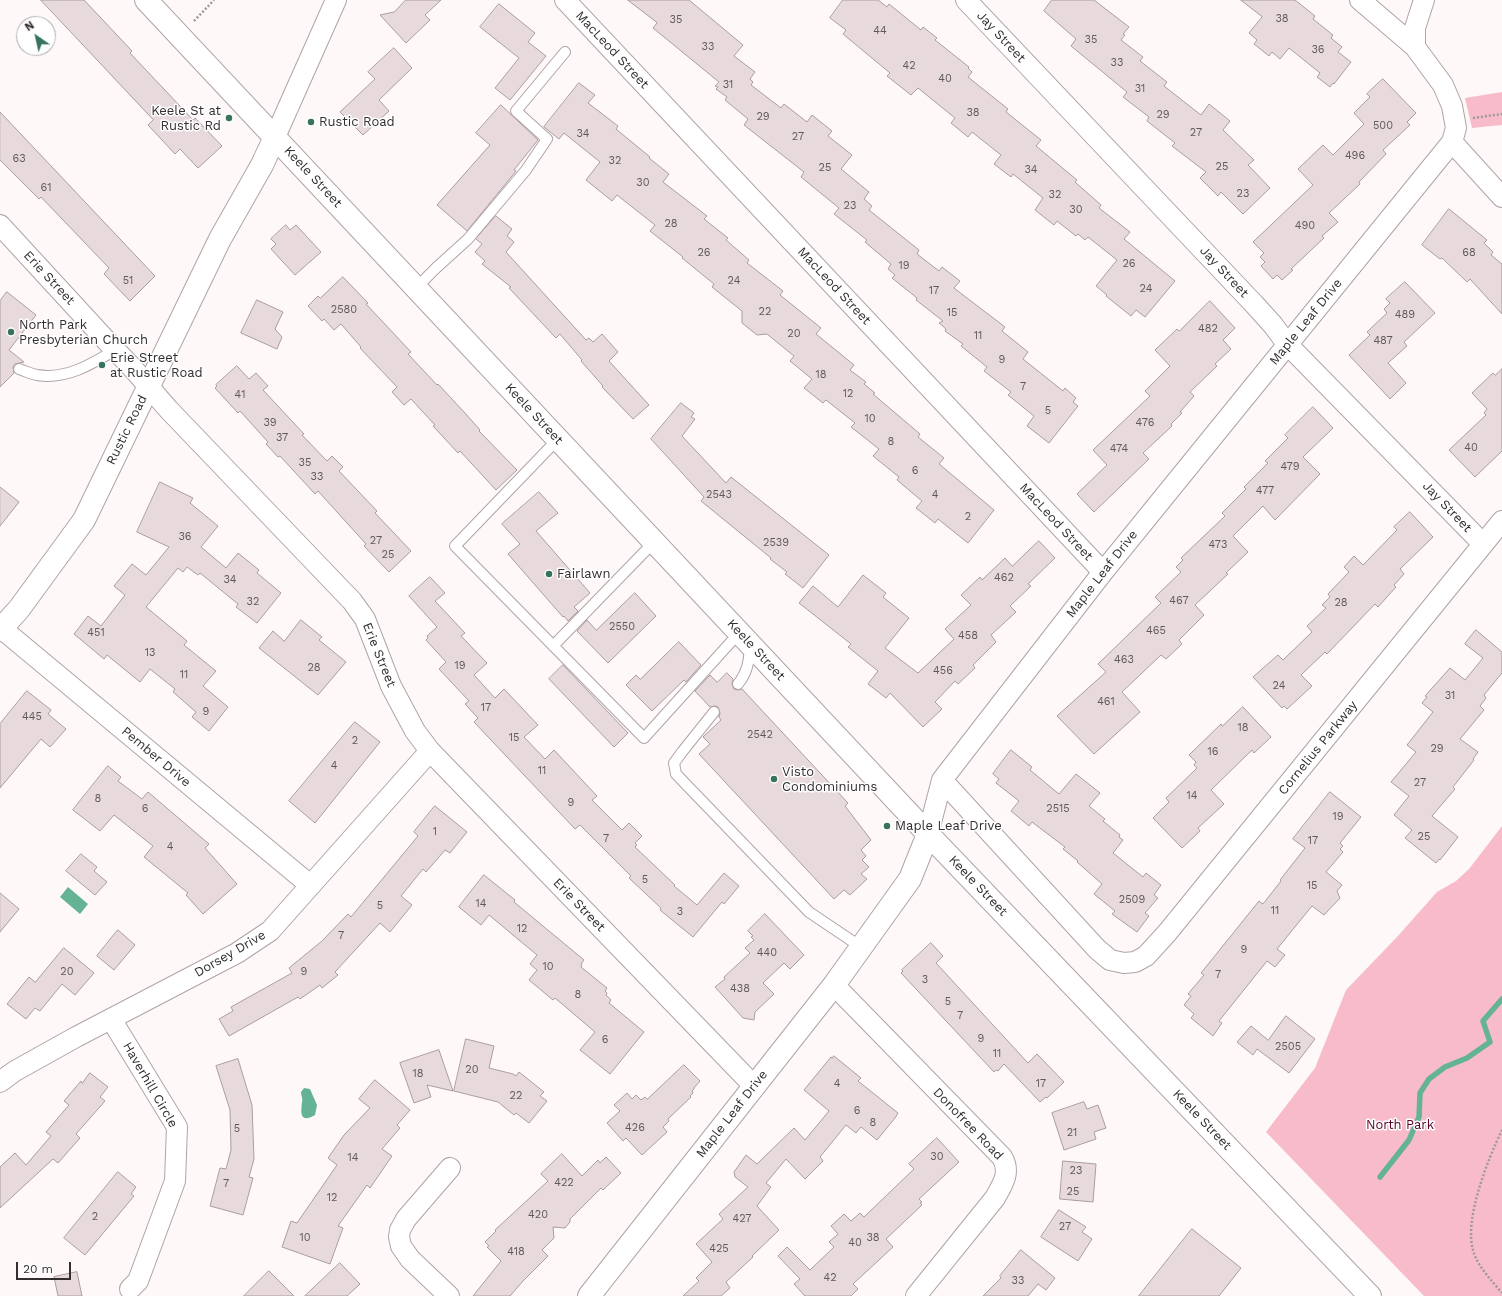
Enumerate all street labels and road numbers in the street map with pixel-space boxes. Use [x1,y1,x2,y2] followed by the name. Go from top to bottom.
[572,8,652,92] street label: MacLeod Street
[973,8,1029,66] street label: Jay Street
[281,143,345,211] street label: Keele Street
[1196,243,1252,301] street label: Jay Street
[794,244,874,328] street label: MacLeod Street
[20,248,78,308] street label: Erie Street
[1266,276,1346,368] street label: Maple Leaf Drive
[502,380,566,448] street label: Keele Street
[103,393,151,467] street label: Rustic Road
[1419,478,1475,536] street label: Jay Street
[1016,480,1096,564] street label: MacLeod Street
[1063,527,1141,621] street label: Maple Leaf Drive
[724,616,788,684] street label: Keele Street
[359,620,399,690] street label: Erie Street
[1275,698,1361,798] street label: Cornelius Parkway
[118,724,194,790] street label: Pember Drive
[945,853,1011,919] street label: Keele Street
[550,875,608,935] street label: Erie Street
[192,927,268,981] street label: Dorsey Drive
[119,1039,181,1131] street label: Haverhill Circle
[693,1067,771,1161] street label: Maple Leaf Drive
[930,1085,1006,1163] street label: Donofree Road
[1169,1087,1235,1153] street label: Keele Street

